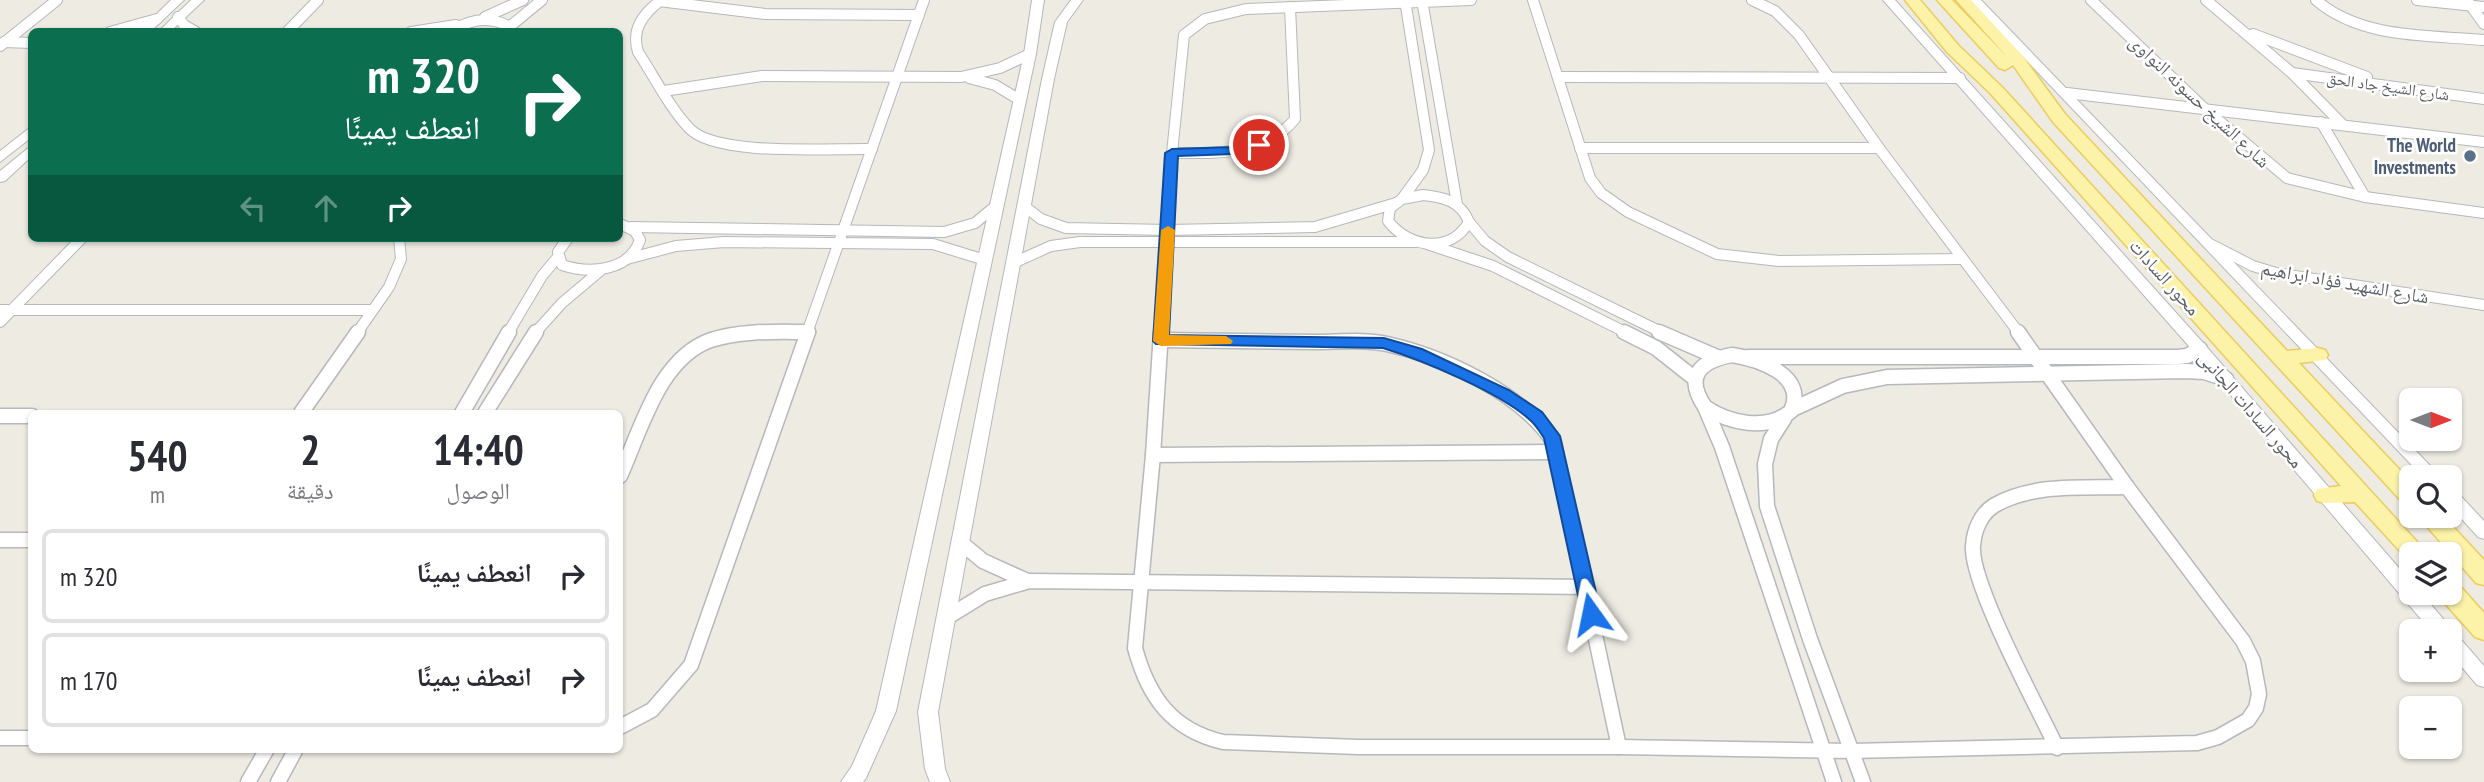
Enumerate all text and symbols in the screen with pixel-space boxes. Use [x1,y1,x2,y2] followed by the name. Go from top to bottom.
[2124,29,2276,173] street label: شارع الشيخ حسونه النواوى
[367,43,480,107] text: 320 m
[504,56,595,147] icon: right
[2325,67,2451,106] street label: شارع الشيخ جاد الحق
[344,106,480,148] text: انعطف يمينًا
[1229,115,1289,175] pin
[1240,126,1278,164] icon: arrive
[2374,133,2456,179] place label: The World Investments
[2462,148,2478,164] marker: The World Investments
[234,189,272,227] icon: left
[307,189,345,227] icon: ahead
[380,189,418,227] icon: right
[2124,234,2206,320] street label: محور السادات
[2259,255,2431,310] street label: شارع الشهيد فؤاد ابراهيم
[2193,345,2309,473] street label: محور السادات الجانبى
[2399,388,2462,452] north arrow
[2399,388,2462,759] map controls
[300,422,320,477] text: 2
[433,422,524,477] text: 14:40
[127,428,188,483] text: 540
[2399,465,2462,528] button: search
[287,476,334,505] text: دقيقة
[446,476,510,505] text: الوصول
[150,480,165,509] text: m
[2399,542,2462,605] button: layers
[416,556,532,589] text: انعطف يمينًا
[553,557,591,595] icon: right
[60,560,118,593] text: 320 m
[1554,577,1628,651] position arrow
[2399,619,2462,682] button: +
[416,660,532,693] text: انعطف يمينًا
[553,661,591,699] icon: right
[60,664,118,697] text: 170 m
[2399,696,2462,759] button: −

